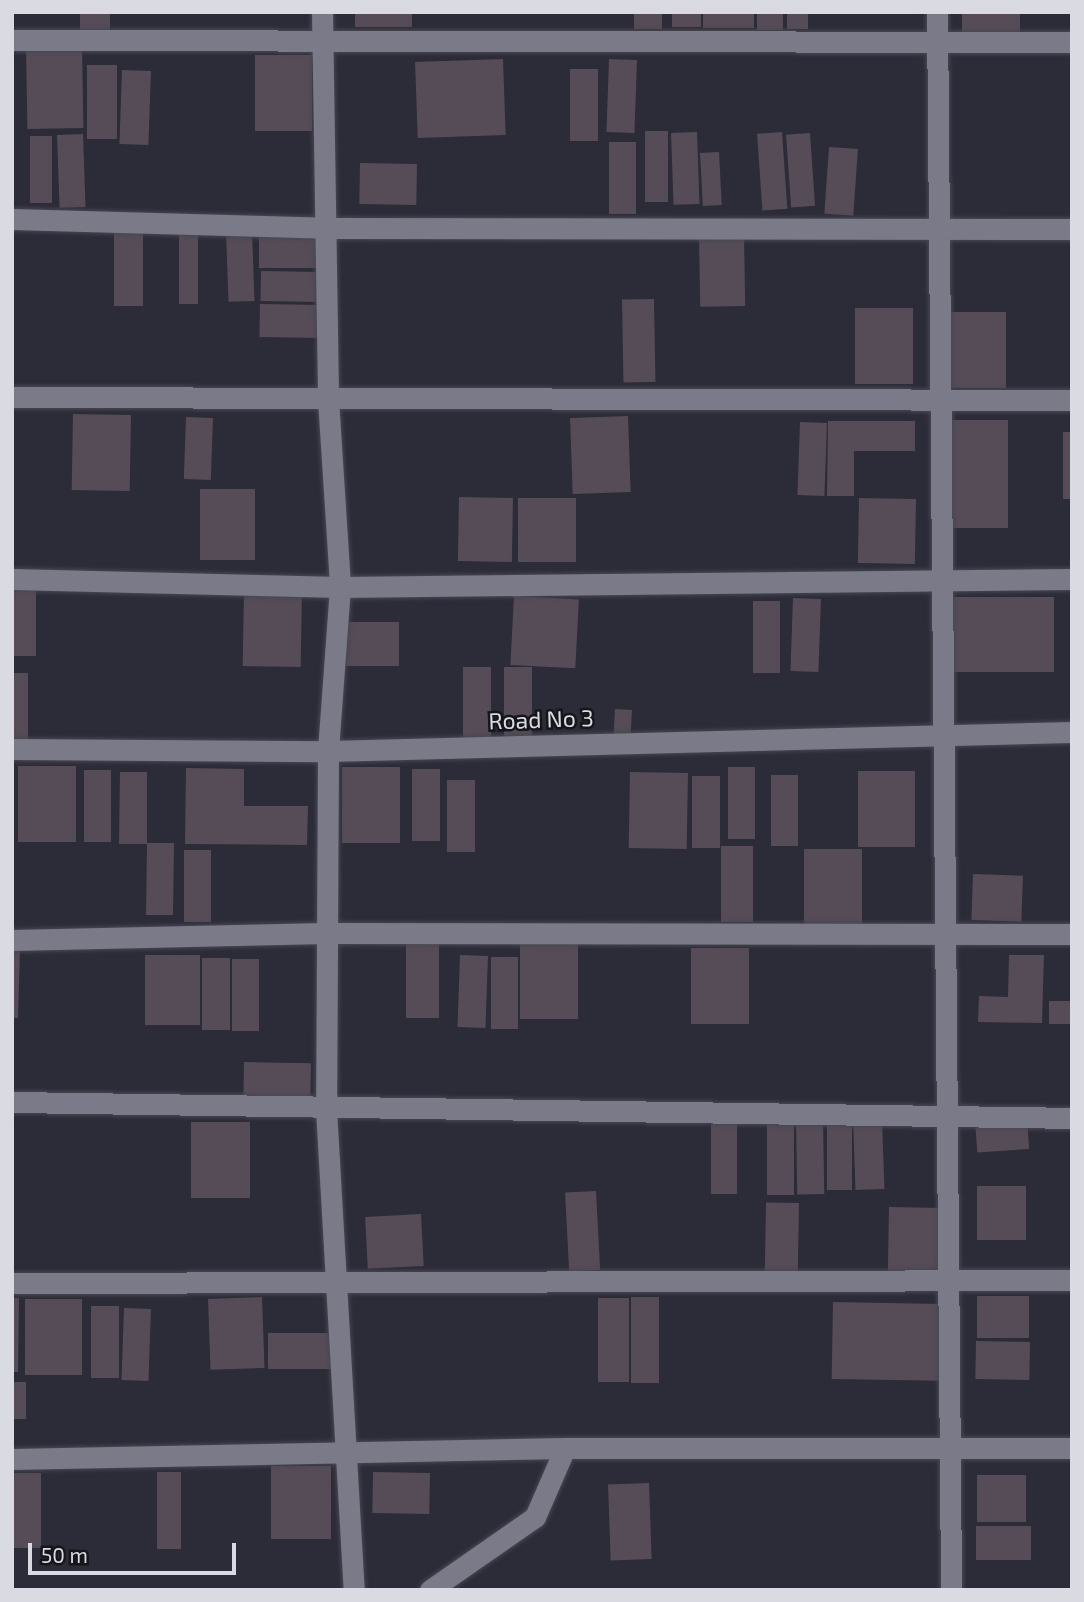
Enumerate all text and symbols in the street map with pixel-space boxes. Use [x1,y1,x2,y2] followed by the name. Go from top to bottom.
[488,703,594,735] street label: Road No 3
[32,1528,240,1572] scale bar
[41,1542,88,1567] text: 50 m

